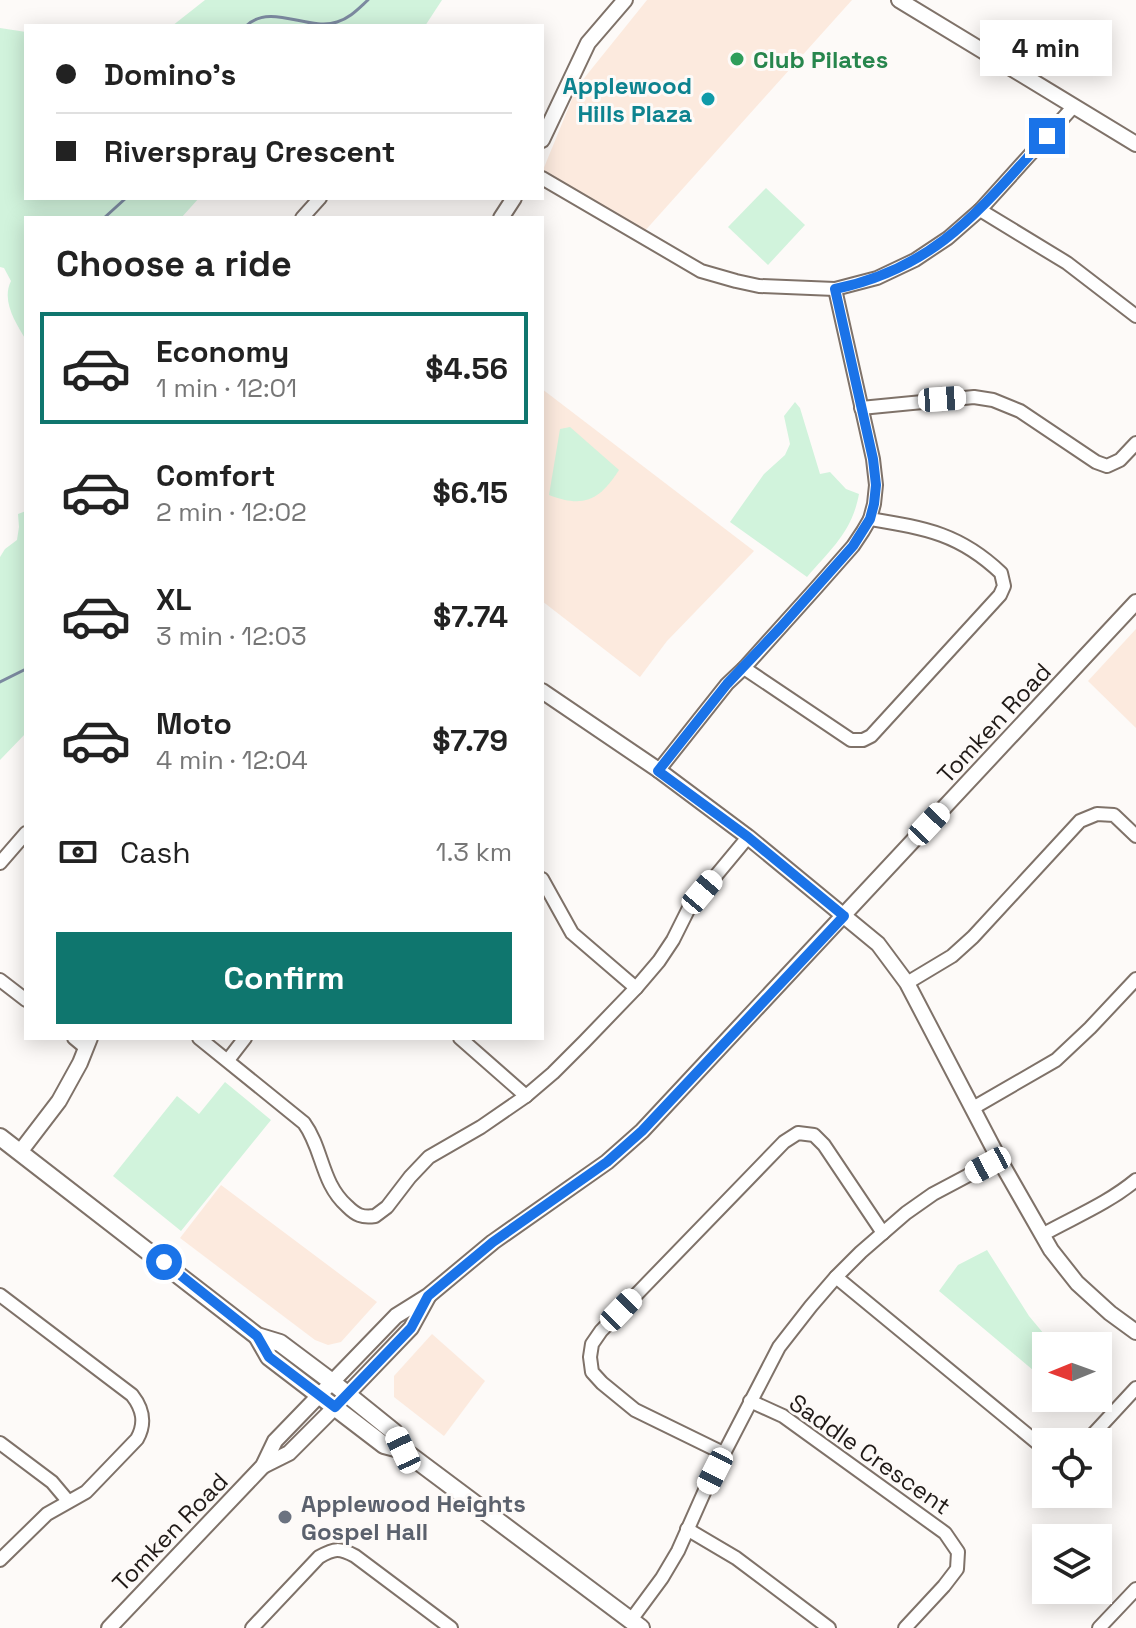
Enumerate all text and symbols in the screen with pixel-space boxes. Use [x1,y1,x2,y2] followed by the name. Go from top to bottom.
[981,20,1113,76] callout: 4 min
[1012,31,1080,65] text: 4 min
[753,44,888,75] place label: Club Pilates
[728,50,746,68] marker: Club Pilates
[104,55,236,94] text: Domino's
[563,70,692,129] place label: Applewood Hills Plaza
[699,90,717,108] marker: Applewood Hills Plaza
[1029,118,1065,154] route end
[104,132,396,171] text: Riverspray Crescent
[56,241,292,287] text: Choose a ride
[60,332,132,404] icon: car
[156,332,289,371] text: Economy
[425,349,508,388] text: $4.56
[156,371,297,405] text: 1 min · 12:01
[917,385,967,413] car
[60,456,132,528] icon: car
[156,456,275,495] text: Comfort
[432,473,508,512] text: $6.15
[156,495,307,529] text: 2 min · 12:02
[60,580,132,652] icon: car
[156,580,192,619] text: XL
[433,597,508,636] text: $7.74
[156,619,307,653] text: 3 min · 12:03
[930,656,1058,790] street label: Tomken Road
[60,704,132,776] icon: car
[156,704,232,743] text: Moto
[432,721,508,760] text: $7.79
[156,743,308,777] text: 4 min · 12:04
[904,798,954,850] car
[56,830,100,874] icon: cash
[120,833,191,872] text: Cash
[436,835,512,869] text: 1.3 km
[677,866,727,918] car
[56,932,512,1024] button: Confirm
[961,1143,1015,1187] car
[146,1244,182,1280] route start
[596,1284,646,1336] car
[1032,1332,1112,1412] north arrow
[1032,1332,1112,1604] map controls
[783,1387,957,1521] street label: Saddle Crescent
[382,1423,424,1477] car
[1032,1428,1112,1508] button: locate
[693,1444,737,1498] car
[106,1466,234,1598] street label: Tomken Road
[301,1488,526,1547] place label: Applewood Heights Gospel Hall
[276,1508,294,1526] marker: Applewood Heights Gospel Hall
[1032,1524,1112,1604] button: layers

